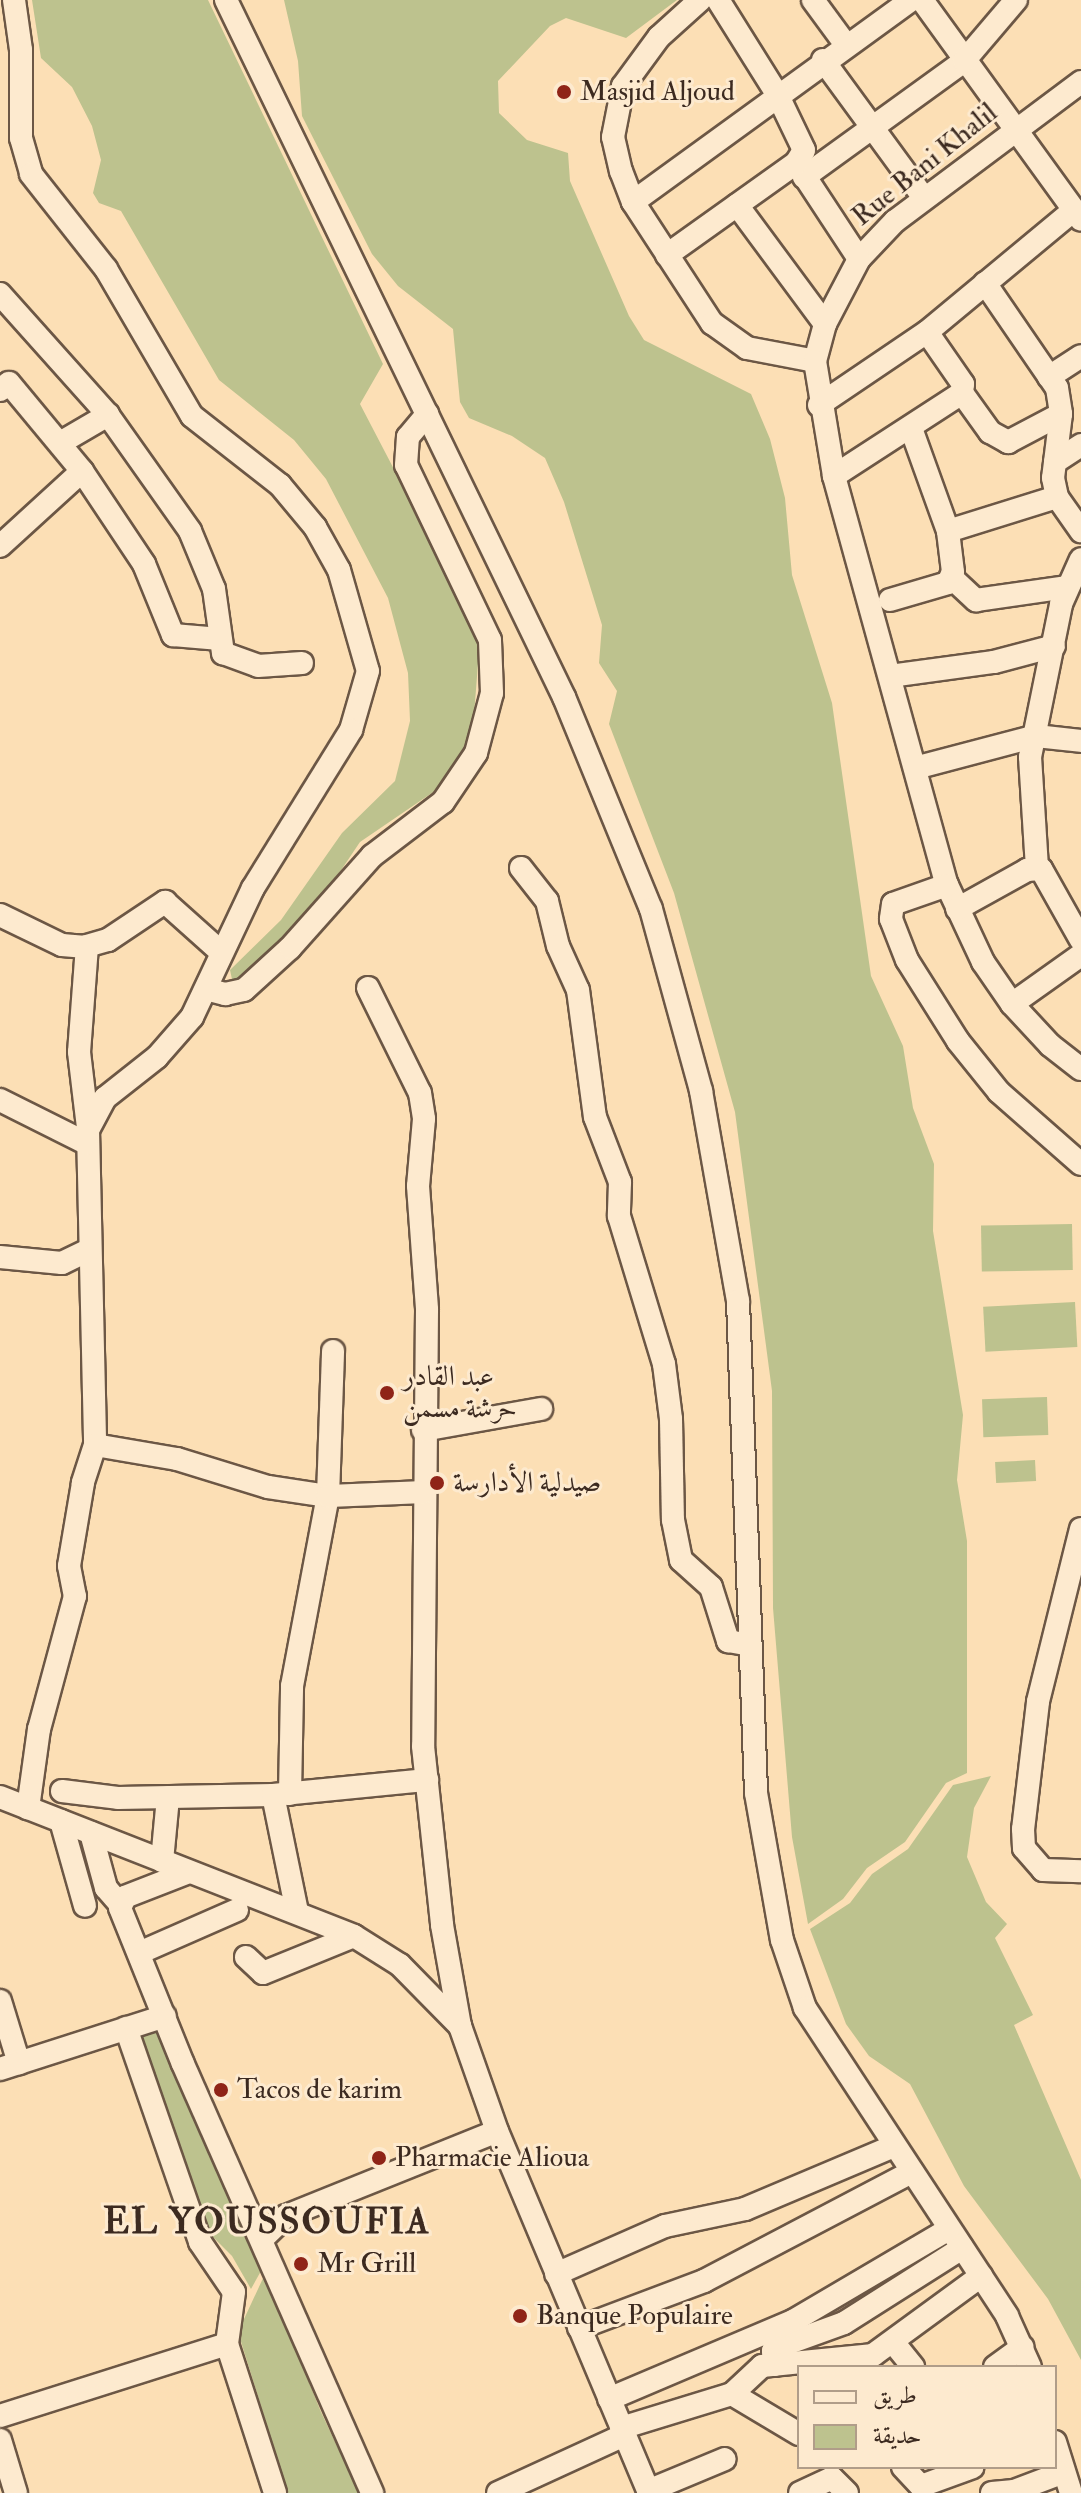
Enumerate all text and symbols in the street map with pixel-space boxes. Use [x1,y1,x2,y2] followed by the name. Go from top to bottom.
[580,75,735,109] place label: Masjid Aljoud
[555,83,573,101] marker: Masjid Aljoud
[846,96,1004,234] street label: Rue Bani Khalil
[403,1360,517,1426] place label: عبد القادر حرشة مسمن
[378,1384,396,1402] marker: عبد القادر حرشة مسمن
[453,1466,601,1500] place label: صيدلية الأدارسة
[428,1474,446,1492] marker: صيدلية الأدارسة
[237,2073,402,2107] place label: Tacos de karim
[212,2081,230,2099] marker: Tacos de karim
[395,2141,589,2175] place label: Pharmacie Alioua
[370,2149,388,2167] marker: Pharmacie Alioua
[103,2200,431,2244] district label: EL YOUSSOUFIA
[317,2247,416,2281] place label: Mr Grill
[292,2255,310,2273] marker: Mr Grill
[536,2299,733,2333] place label: Banque Populaire
[511,2307,529,2325] marker: Banque Populaire
[797,2365,1057,2469] legend
[873,2380,917,2411] text: طريق
[873,2420,922,2451] text: حديقة

